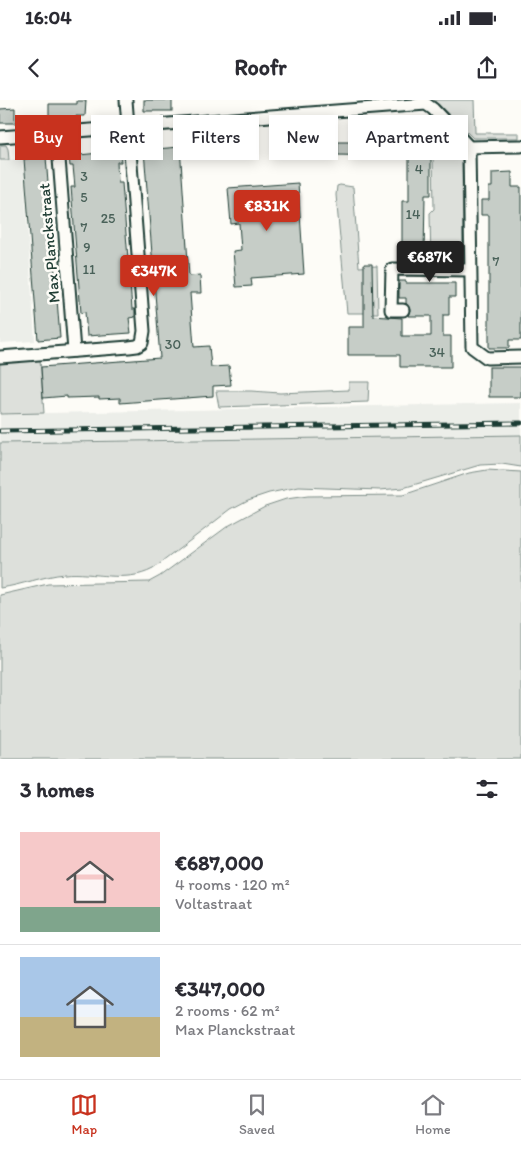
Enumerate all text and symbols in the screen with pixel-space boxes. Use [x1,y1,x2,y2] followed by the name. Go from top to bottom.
[25,6,72,29] text: 16:04
[20,54,48,82] icon: back
[234,54,287,81] text: Roofr
[473,54,501,82] icon: share
[15,115,81,160] chip: Buy
[91,115,163,160] chip: Rent
[173,115,259,160] chip: Filters
[269,115,338,160] chip: New
[348,115,468,160] chip: Apartment
[415,161,424,178] house number: 4
[80,168,88,185] house number: 3
[34,182,64,304] street label: Max Planckstraat
[80,189,88,206] house number: 5
[232,190,302,232] pin: €831K
[245,196,289,215] text: €831K
[406,206,421,223] house number: 14
[101,210,115,227] house number: 25
[81,219,88,236] house number: 7
[83,239,91,256] house number: 9
[395,240,465,283] pin: €687K
[408,247,452,266] text: €687K
[493,253,500,270] house number: 7
[119,254,189,297] pin: €347K
[83,261,96,278] house number: 11
[131,261,177,280] text: €347K
[165,336,181,353] house number: 30
[429,344,446,361] house number: 34
[473,775,501,803] icon: filters
[20,777,95,802] text: 3 homes
[175,850,264,875] text: €687,000
[60,852,120,912] icon: home
[175,875,290,894] text: 4 rooms · 120 m²
[175,894,252,913] text: Voltastraat
[175,976,265,1001] text: €347,000
[60,977,120,1037] icon: home
[175,1001,280,1020] text: 2 rooms · 62 m²
[175,1020,295,1039] text: Max Planckstraat
[70,1091,98,1138] tab: Map
[239,1091,275,1138] tab: Saved
[415,1091,451,1138] tab: Home

